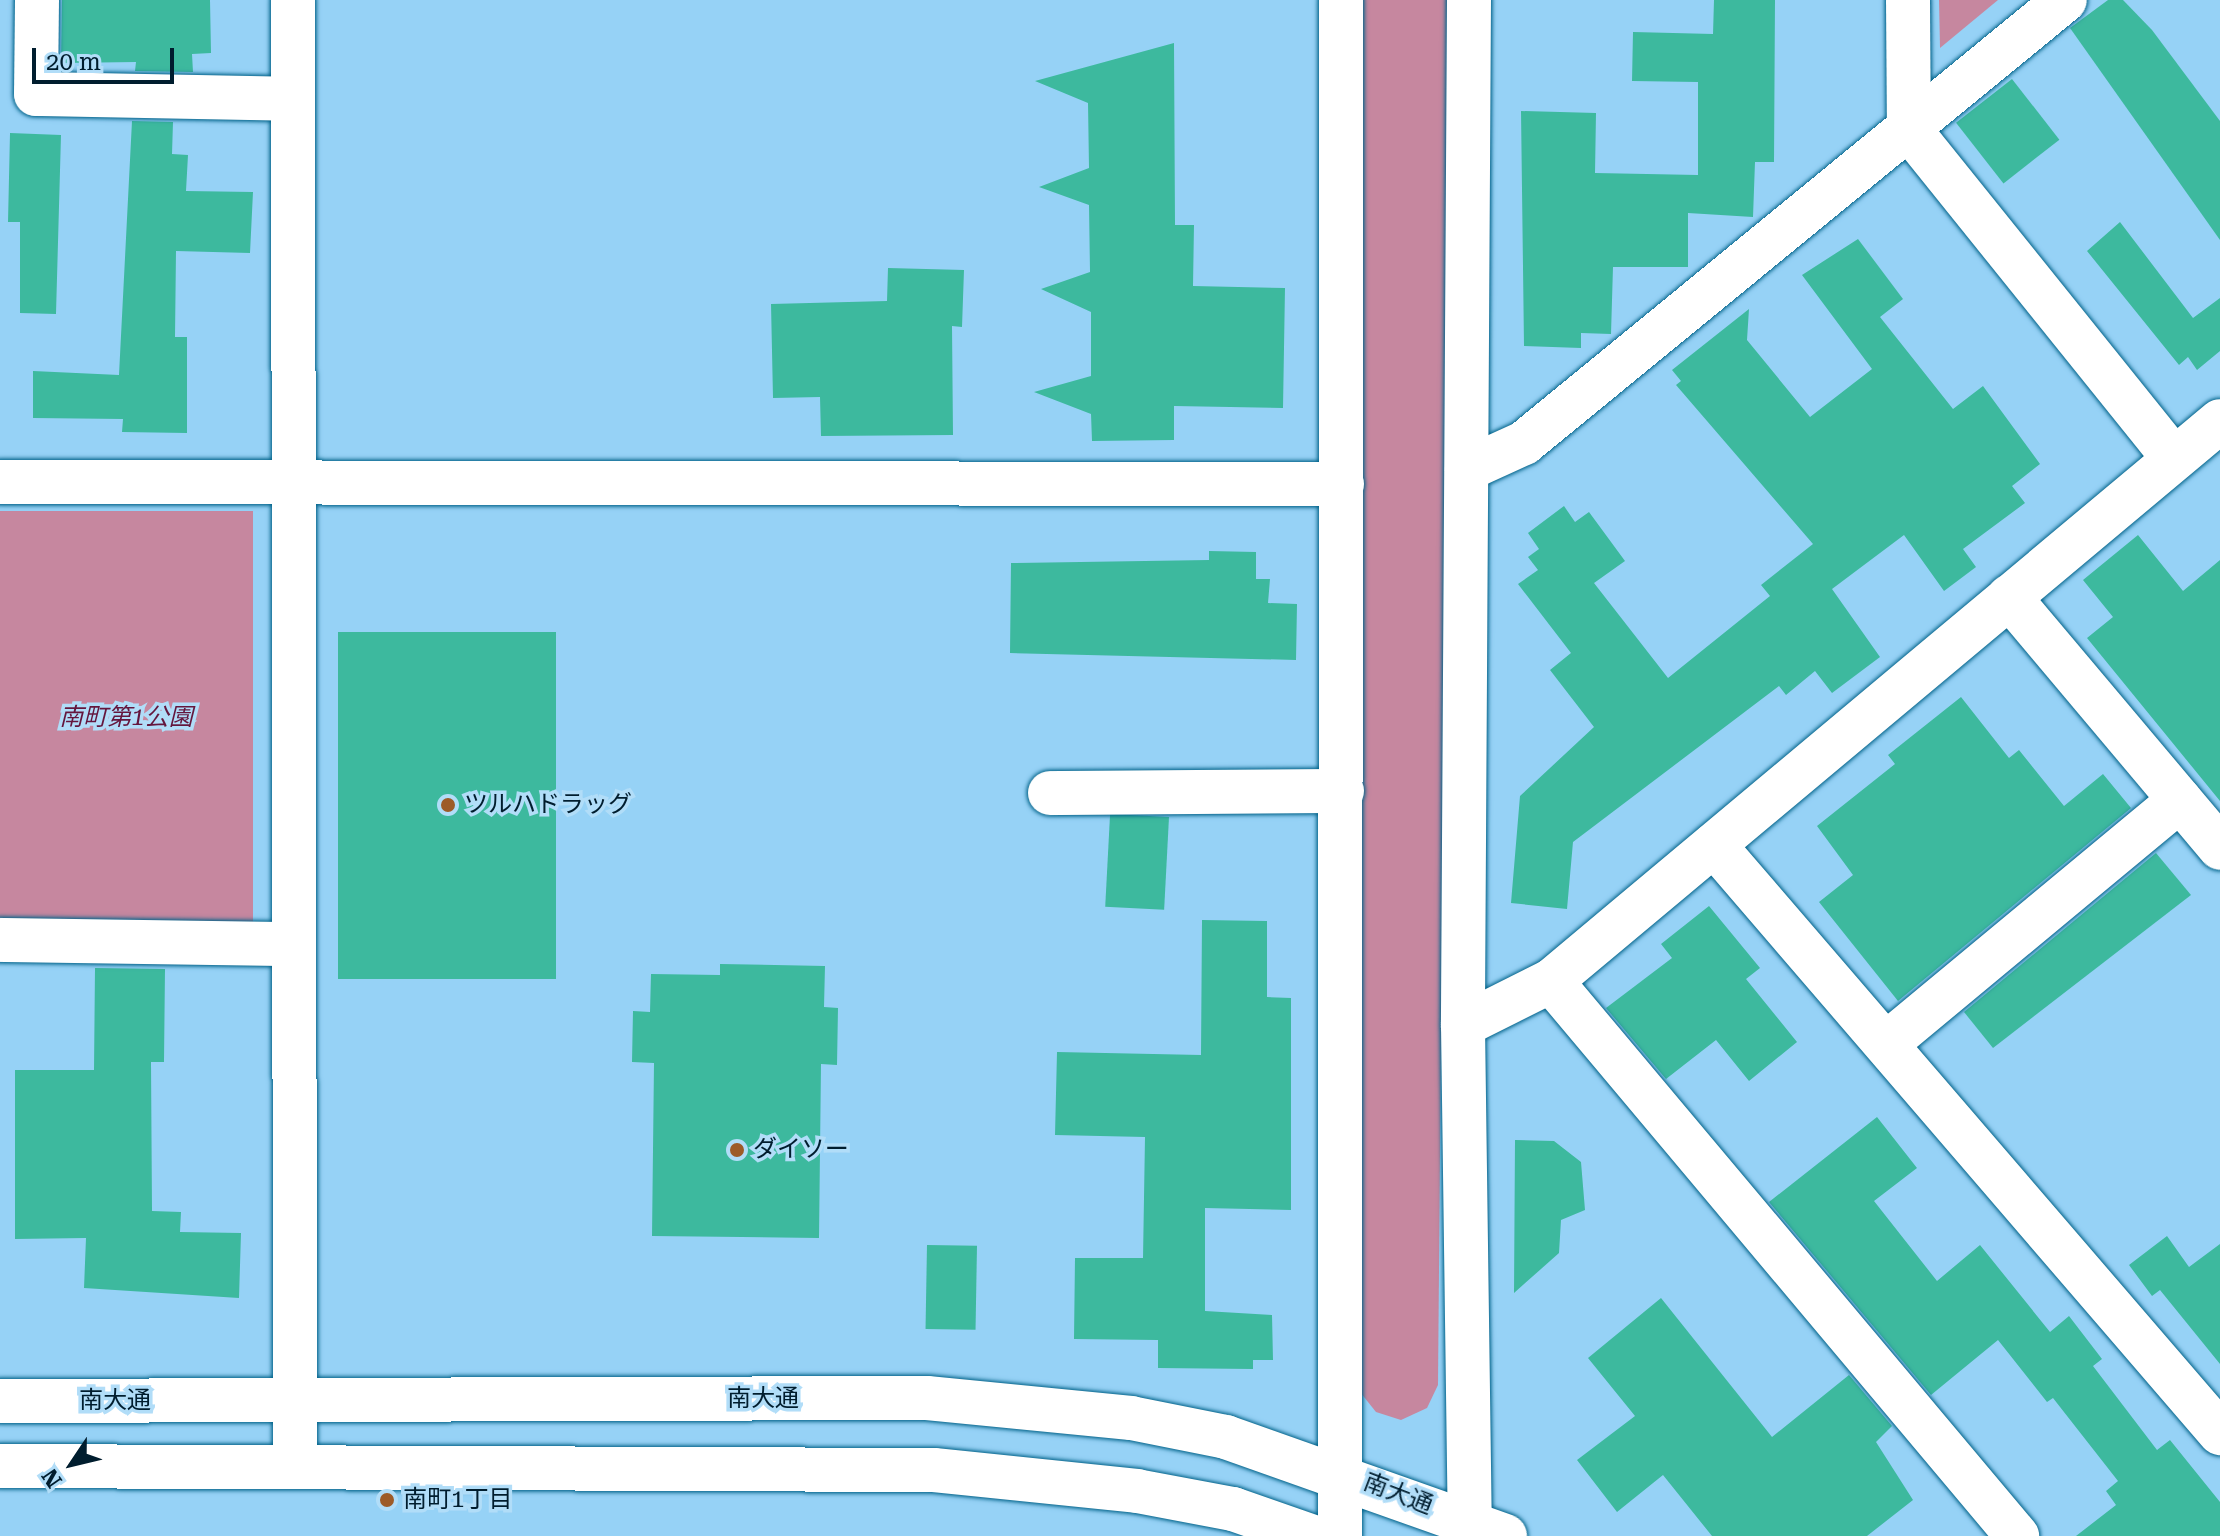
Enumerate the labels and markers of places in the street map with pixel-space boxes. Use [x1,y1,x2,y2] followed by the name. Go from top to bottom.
[464,791,632,819] place label: ツルハドラッグ
[439,796,457,814] marker: ツルハドラッグ
[753,1136,849,1164] place label: ダイソー
[728,1141,746,1159] marker: ダイソー
[403,1486,512,1514] place label: 南町1丁目
[378,1491,396,1509] marker: 南町1丁目

